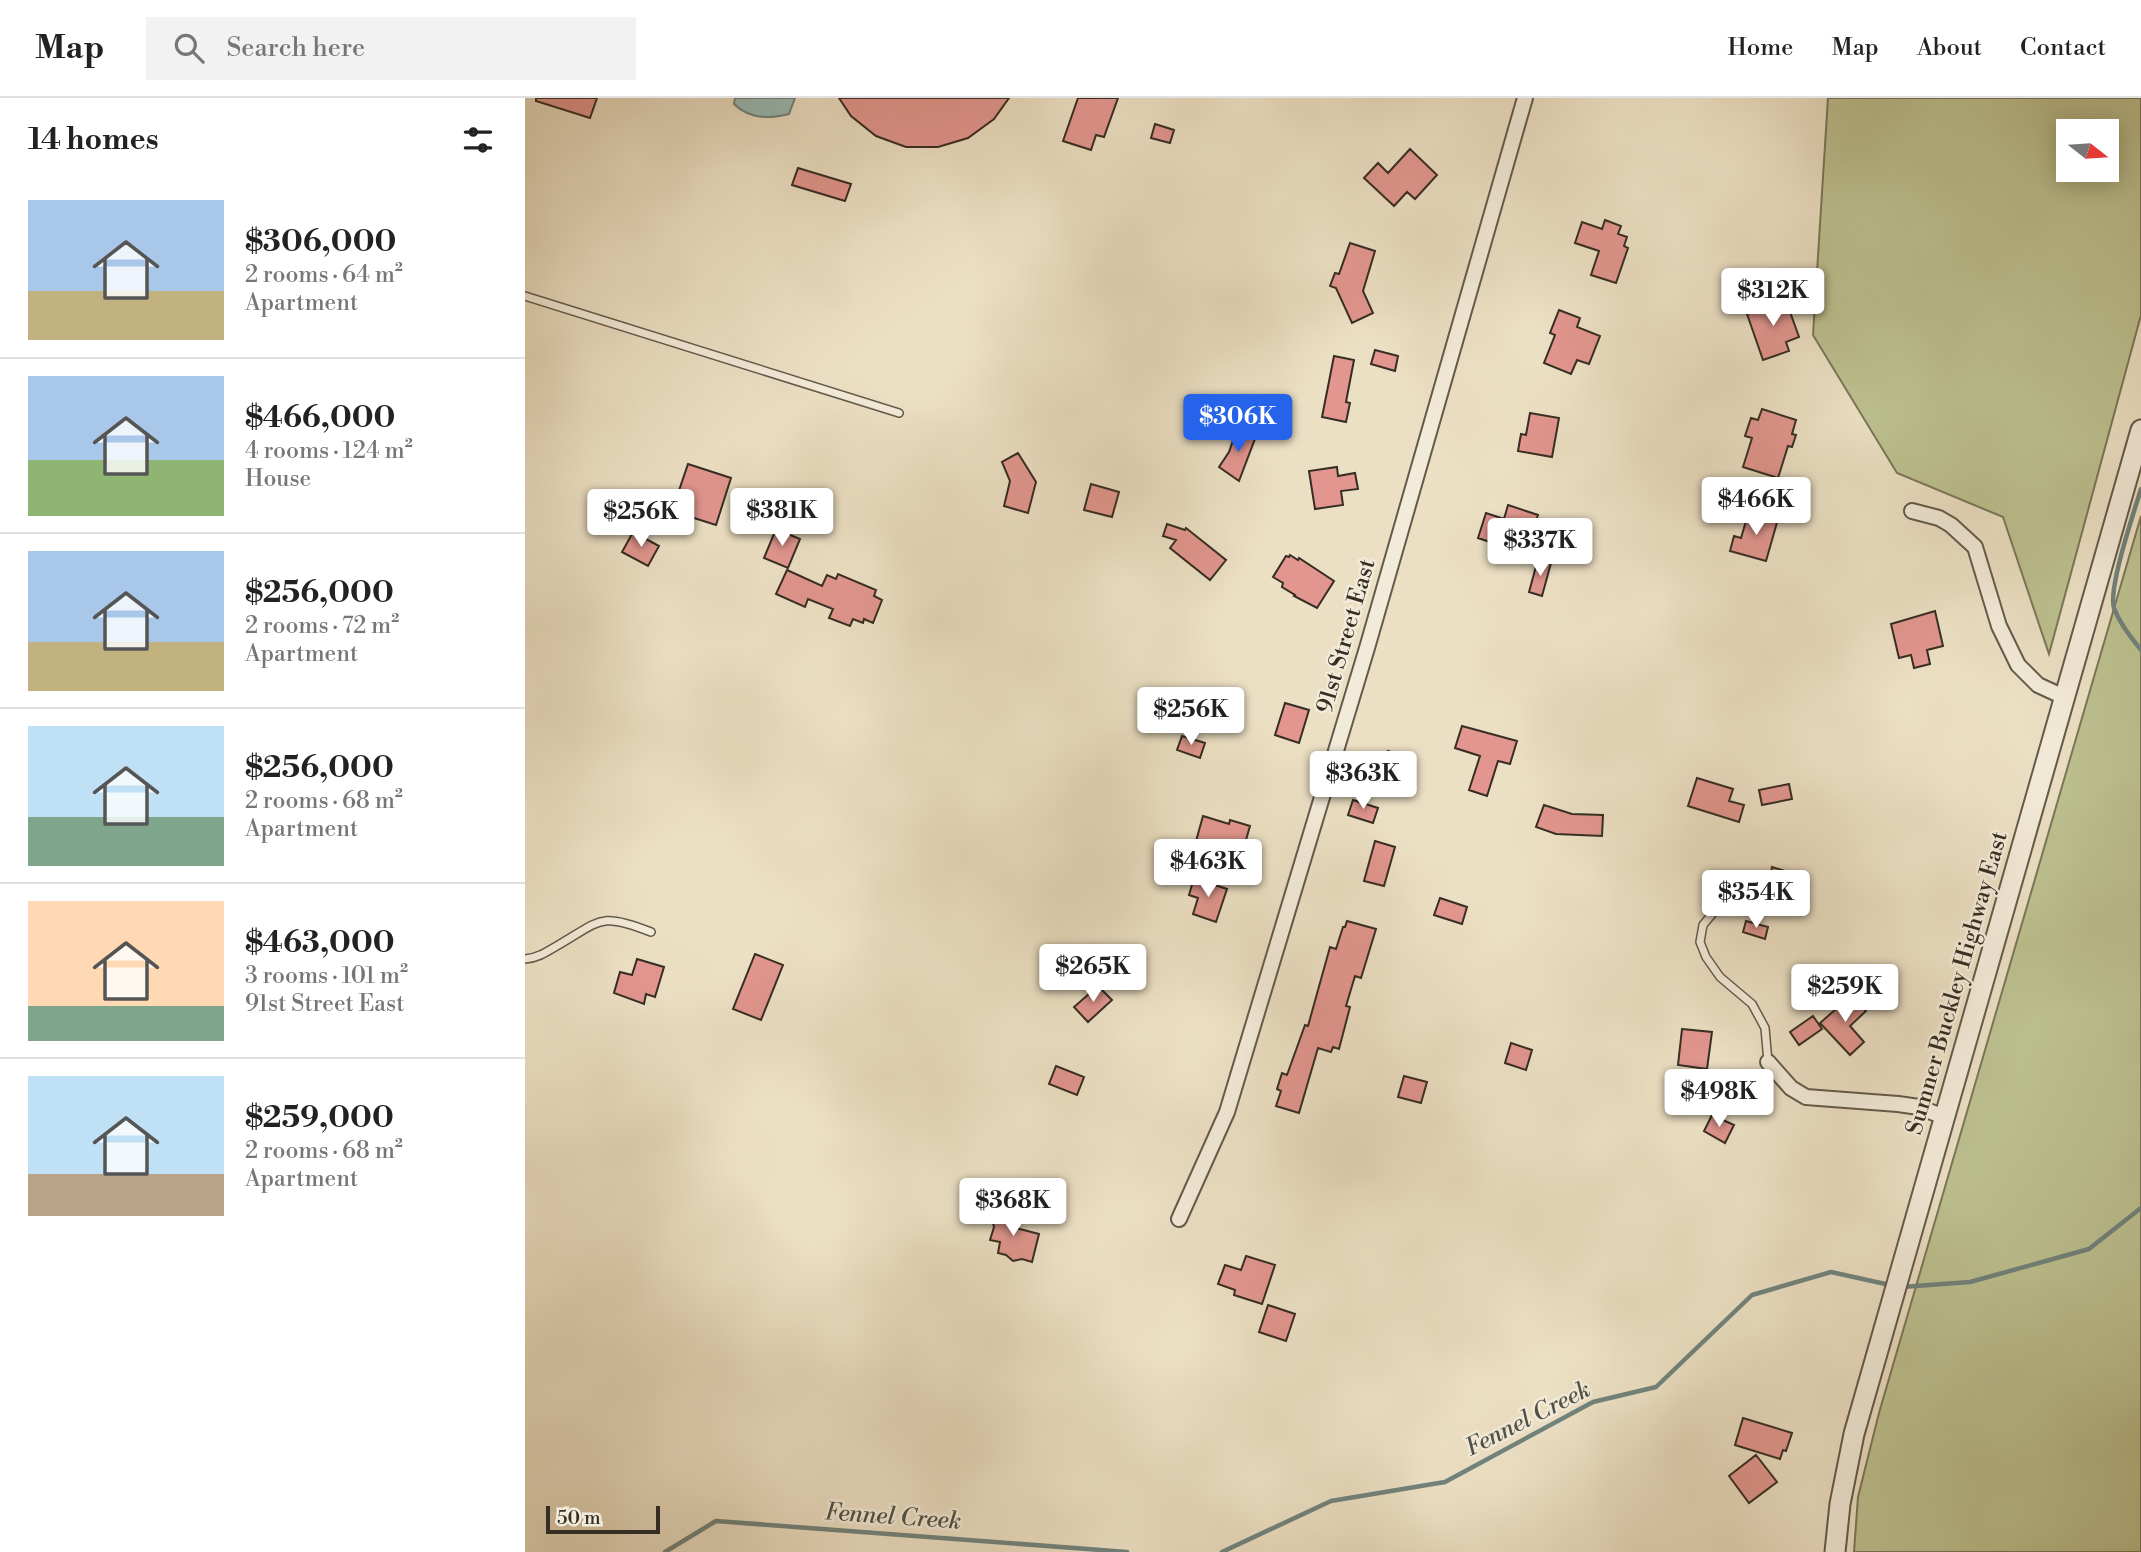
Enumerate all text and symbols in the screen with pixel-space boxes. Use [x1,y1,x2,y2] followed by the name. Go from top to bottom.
[146,17,636,80] search box
[35,28,104,69] text: Map
[170,29,208,67] icon: search
[226,32,365,64] text: Search here
[1728,33,1793,63] text: Home
[1831,33,1879,63] text: Map
[1917,33,1982,63] text: About
[2020,33,2106,63] text: Contact
[2056,119,2119,182] north arrow
[2056,119,2119,182] map controls
[28,121,159,159] text: 14 homes
[459,121,497,159] icon: filters
[245,223,396,261] text: $306,000
[84,228,168,312] icon: home
[245,261,403,289] text: 2 rooms · 64 m²
[1724,268,1822,328] pin: $312K
[1737,277,1809,305] text: $312K
[245,289,358,317] text: Apartment
[1189,394,1287,454] pin: $306K
[245,399,395,437] text: $466,000
[1199,403,1277,431] text: $306K
[84,404,168,488] icon: home
[245,437,413,465] text: 4 rooms · 124 m²
[245,465,311,493] text: House
[1707,478,1805,537] pin: $466K
[1718,486,1794,514] text: $466K
[733,489,831,548] pin: $381K
[592,490,690,549] pin: $256K
[746,497,818,525] text: $381K
[603,498,679,526] text: $256K
[1491,518,1589,578] pin: $337K
[1503,527,1577,555] text: $337K
[1311,556,1381,716] street label: 91st Street East
[245,574,394,612] text: $256,000
[84,579,168,663] icon: home
[245,612,399,640] text: 2 rooms · 72 m²
[245,640,358,668] text: Apartment
[1142,688,1240,747] pin: $256K
[1153,696,1229,724] text: $256K
[245,749,394,787] text: $256,000
[1314,752,1412,811] pin: $363K
[84,754,168,838] icon: home
[1326,760,1400,788] text: $363K
[245,787,403,815] text: 2 rooms · 68 m²
[245,815,358,843] text: Apartment
[1900,828,2014,1138] street label: Sumner Buckley Highway East
[1159,840,1257,899] pin: $463K
[1170,848,1246,876] text: $463K
[1707,870,1805,930] pin: $354K
[1718,879,1794,907] text: $354K
[245,924,395,962] text: $463,000
[84,929,168,1013] icon: home
[1044,944,1142,1004] pin: $265K
[1055,953,1131,981] text: $265K
[245,962,408,990] text: 3 rooms · 101 m²
[1796,964,1894,1024] pin: $259K
[1807,973,1883,1001] text: $259K
[245,990,404,1018] text: 91st Street East
[1670,1070,1768,1129] pin: $498K
[1681,1078,1757,1106] text: $498K
[245,1099,394,1137] text: $259,000
[84,1104,168,1188] icon: home
[245,1137,403,1165] text: 2 rooms · 68 m²
[245,1165,358,1193] text: Apartment
[964,1178,1062,1238] pin: $368K
[975,1187,1051,1215] text: $368K
[1460,1375,1596,1463] water label: Fennel Creek
[824,1497,962,1537] water label: Fennel Creek
[546,1503,660,1535] scale bar
[557,1506,601,1530] text: 50 m

